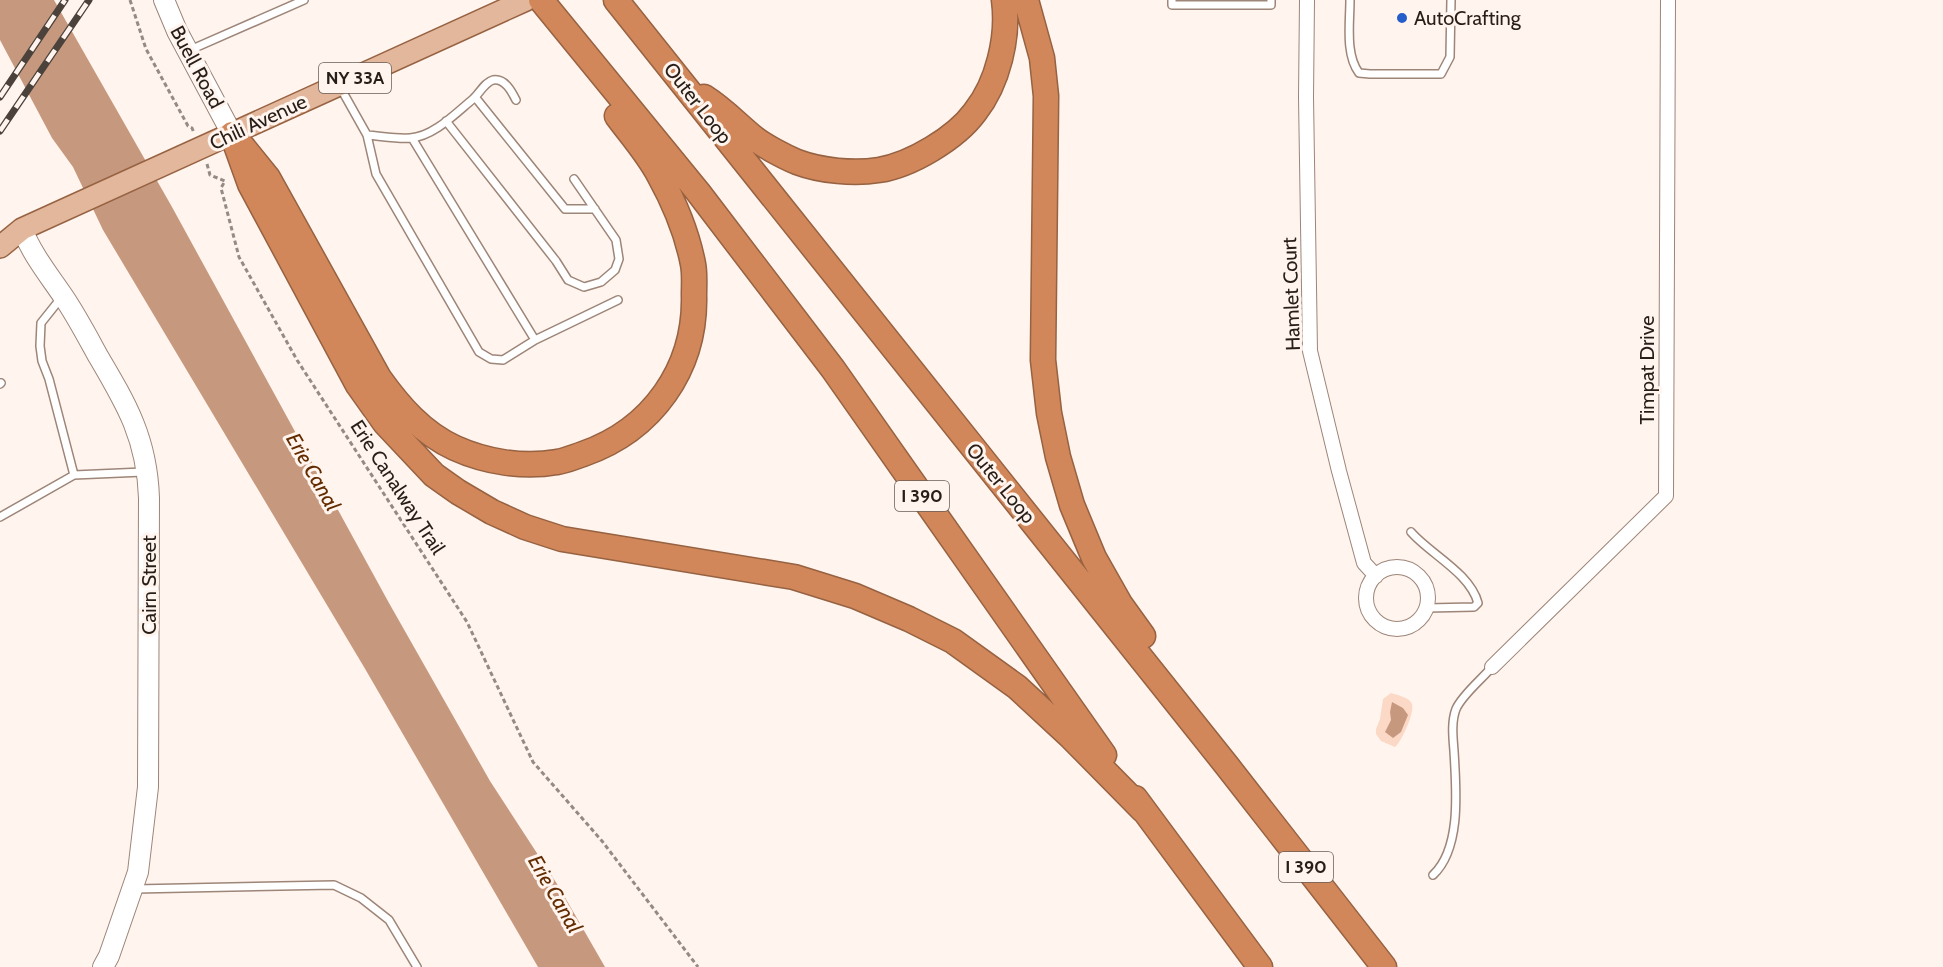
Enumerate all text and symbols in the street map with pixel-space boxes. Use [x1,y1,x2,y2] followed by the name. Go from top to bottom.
[1414,6,1522,30] place label: AutoCrafting
[1395,11,1409,25] marker: AutoCrafting
[165,22,229,112] street label: Buell Road
[659,58,737,148] street label: Outer Loop
[319,63,391,93] road number: NY 33A
[206,89,310,155] street label: Chili Avenue
[1277,236,1305,351] street label: Hamlet Court
[1635,316,1659,424] street label: Timpat Drive
[346,415,451,559] street label: Erie Canalway Trail
[281,428,346,515] water label: Erie Canal
[961,438,1041,528] street label: Outer Loop
[895,481,949,511] road number: I 390
[137,535,161,635] street label: Cairn Street
[523,850,588,937] water label: Erie Canal
[1279,852,1333,882] road number: I 390

